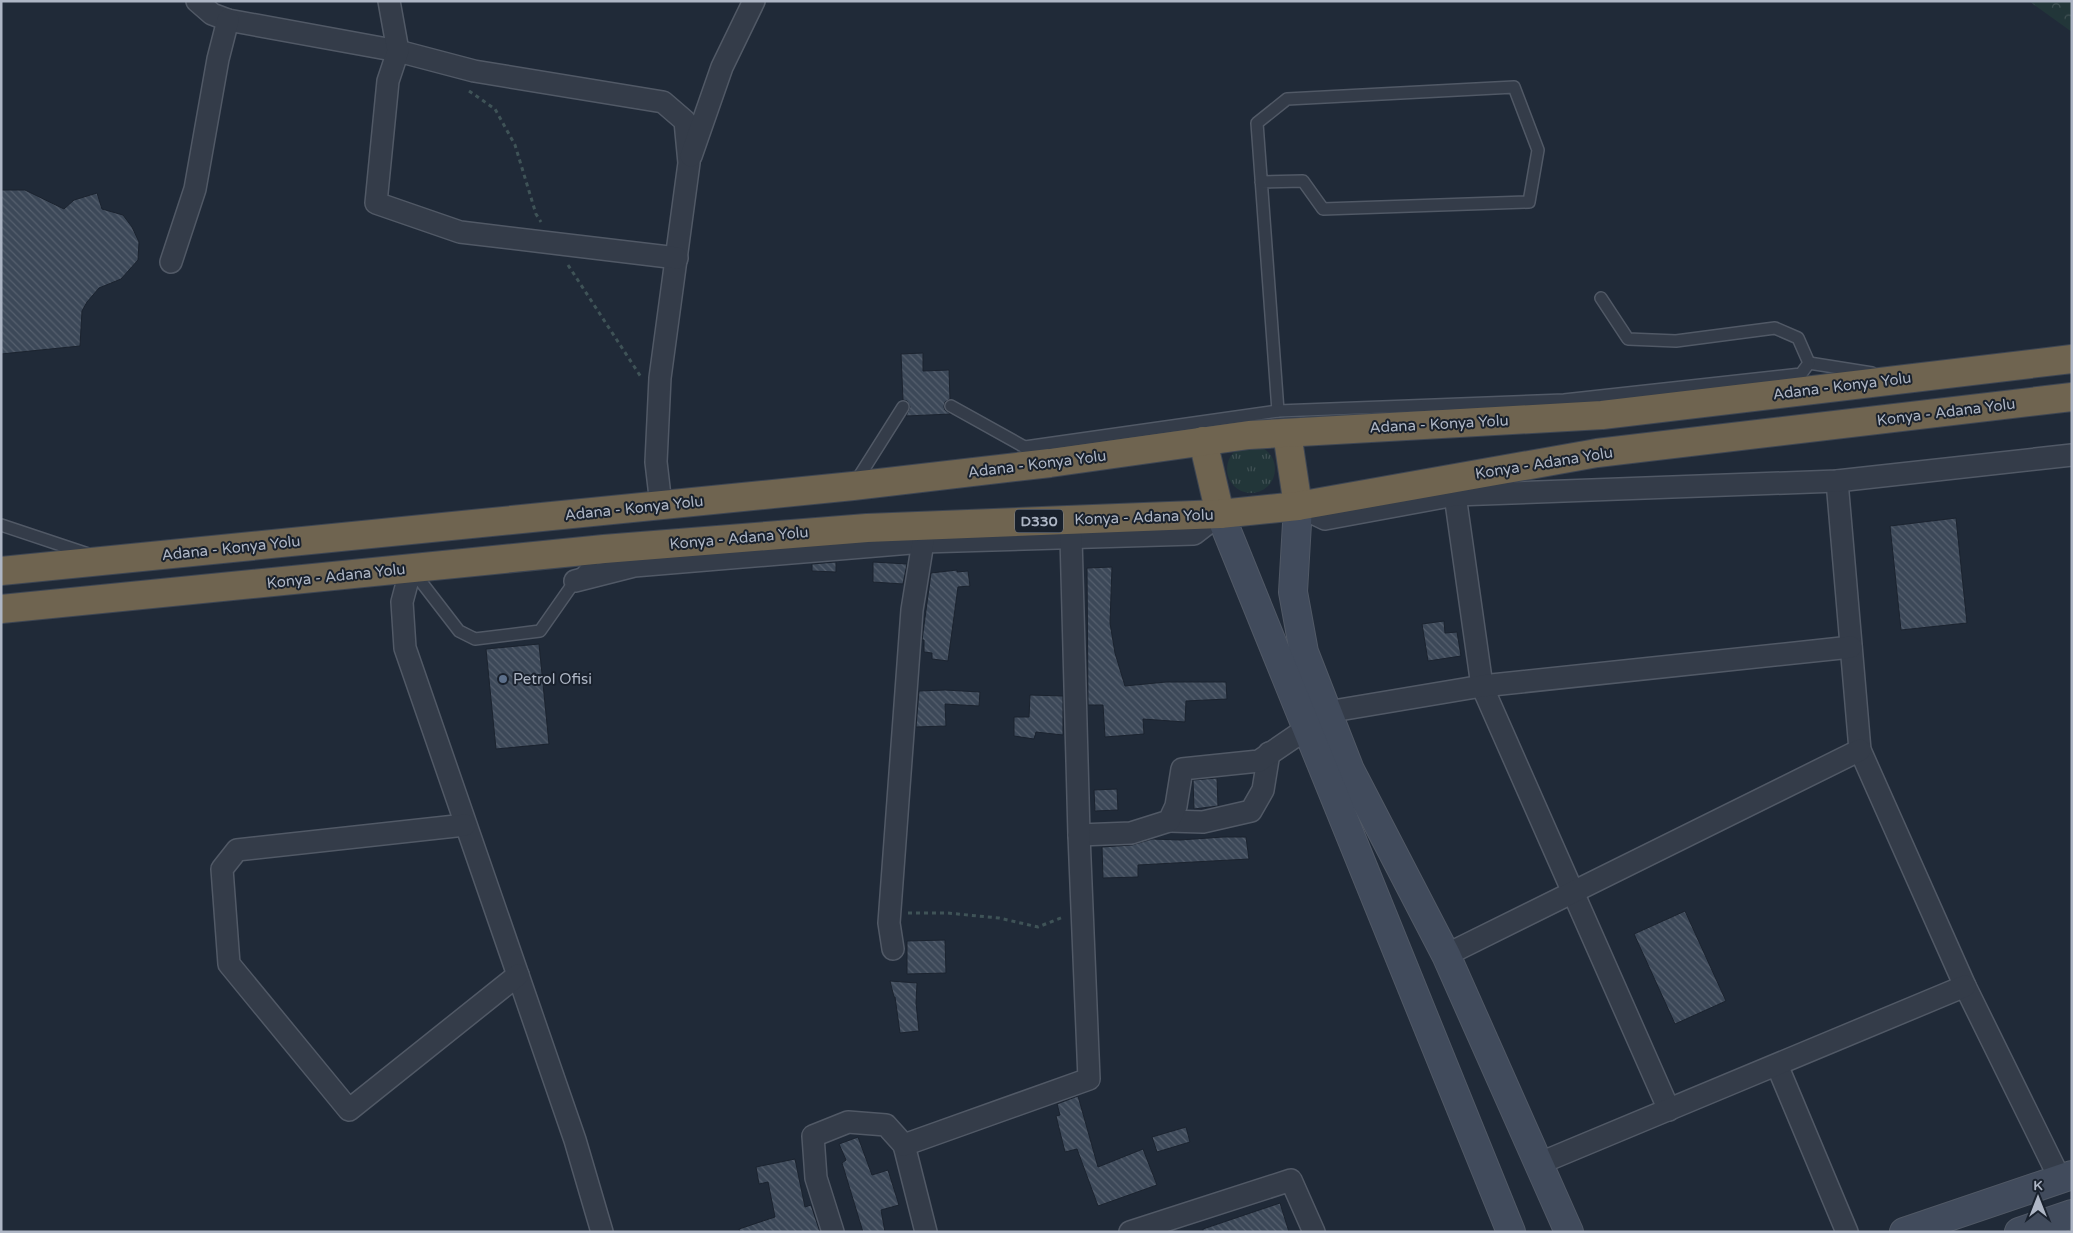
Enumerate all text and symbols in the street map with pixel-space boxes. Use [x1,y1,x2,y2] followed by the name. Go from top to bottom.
[1772,369,1912,403] street label: Adana - Konya Yolu
[1876,395,2016,429] street label: Konya - Adana Yolu
[1369,411,1509,437] street label: Adana - Konya Yolu
[1474,443,1614,483] street label: Konya - Adana Yolu
[967,447,1107,481] street label: Adana - Konya Yolu
[564,492,704,524] street label: Adana - Konya Yolu
[1074,506,1214,528] street label: Konya - Adana Yolu
[1015,510,1063,532] road number: D330
[669,523,809,553] street label: Konya - Adana Yolu
[161,532,301,564] street label: Adana - Konya Yolu
[266,560,406,592] street label: Konya - Adana Yolu
[513,670,592,688] place label: Petrol Ofisi
[497,673,509,685] marker: Petrol Ofisi
[2013,1173,2063,1223] north arrow
[2033,1177,2043,1194] text: K

